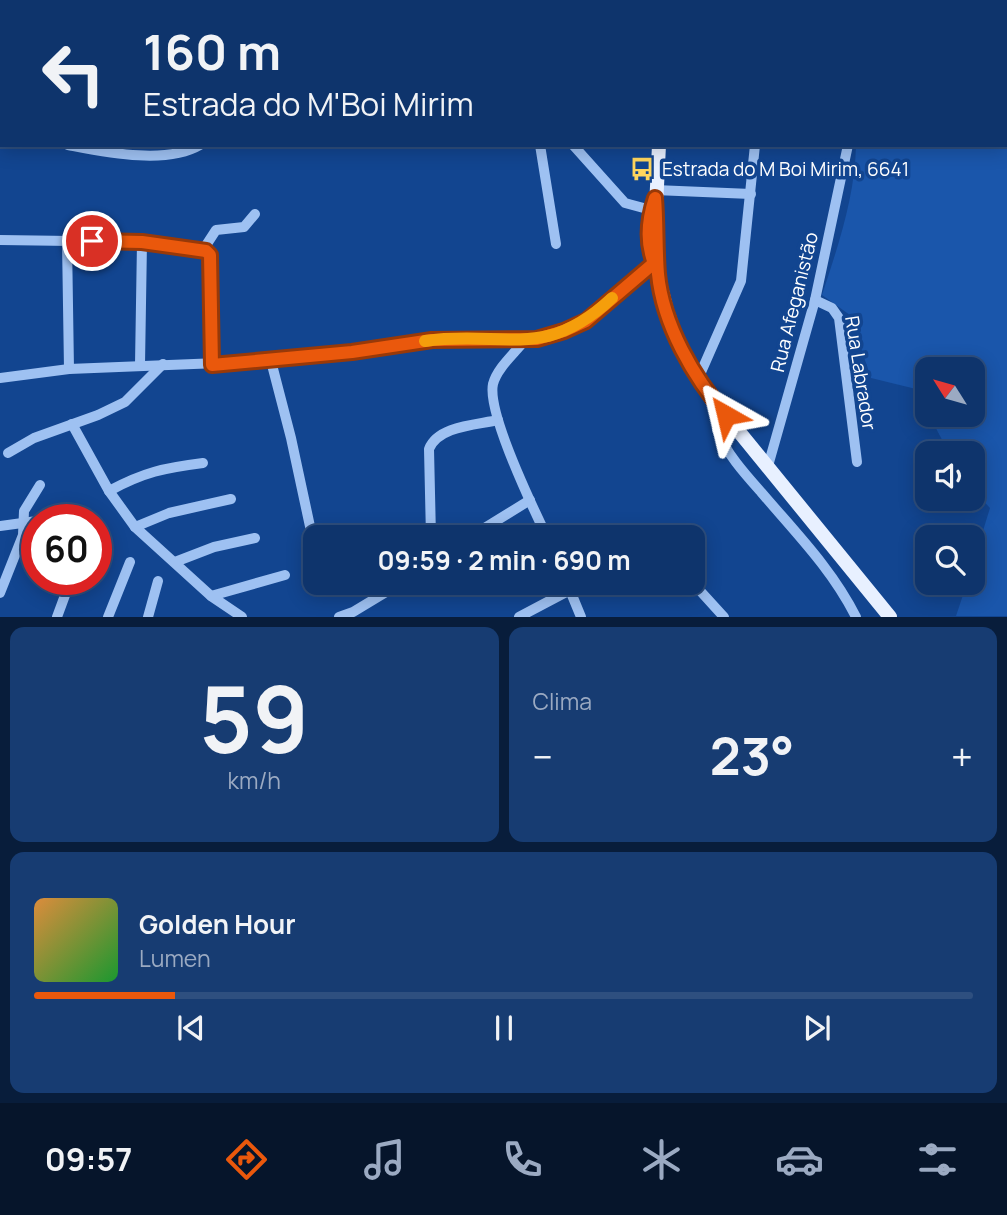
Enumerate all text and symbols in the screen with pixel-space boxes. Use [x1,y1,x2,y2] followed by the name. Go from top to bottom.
[143,18,281,85] text: 160 m
[28,28,119,119] icon: left
[143,82,474,126] text: Estrada do M'Boi Mirim
[628,155,656,183] bus stop icon: Estrada do M Boi Mirim, 6641
[662,156,909,182] place label: Estrada do M Boi Mirim, 6641
[62,211,122,271] pin
[73,222,111,260] icon: arrive
[764,229,824,375] street label: Rua Afeganistão
[839,314,883,432] street label: Rua Labrador
[915,357,985,427] north arrow
[915,357,985,595] map controls
[689,378,763,452] position arrow
[915,441,985,511] button: sound
[21,504,112,595] speed limit sign: 60
[915,525,985,595] button: search
[377,542,631,578] text: 09:59 · 2 min · 690 m
[199,656,309,780] text: 59
[533,685,592,717] text: Clima
[710,720,794,791] text: 23°
[533,730,553,782] text: −
[951,730,973,782] text: +
[228,764,281,796] text: km/h
[139,906,296,942] text: Golden Hour
[139,942,211,974] text: Lumen
[172,1009,210,1047] icon: previous
[485,1009,523,1047] icon: pause
[798,1009,836,1047] icon: next
[222,1135,271,1184] icon: directions
[360,1135,409,1184] icon: music
[498,1135,547,1184] icon: phone
[637,1135,686,1184] icon: climate
[775,1135,824,1184] icon: car
[913,1135,962,1184] icon: filters
[45,1137,132,1181] text: 09:57

